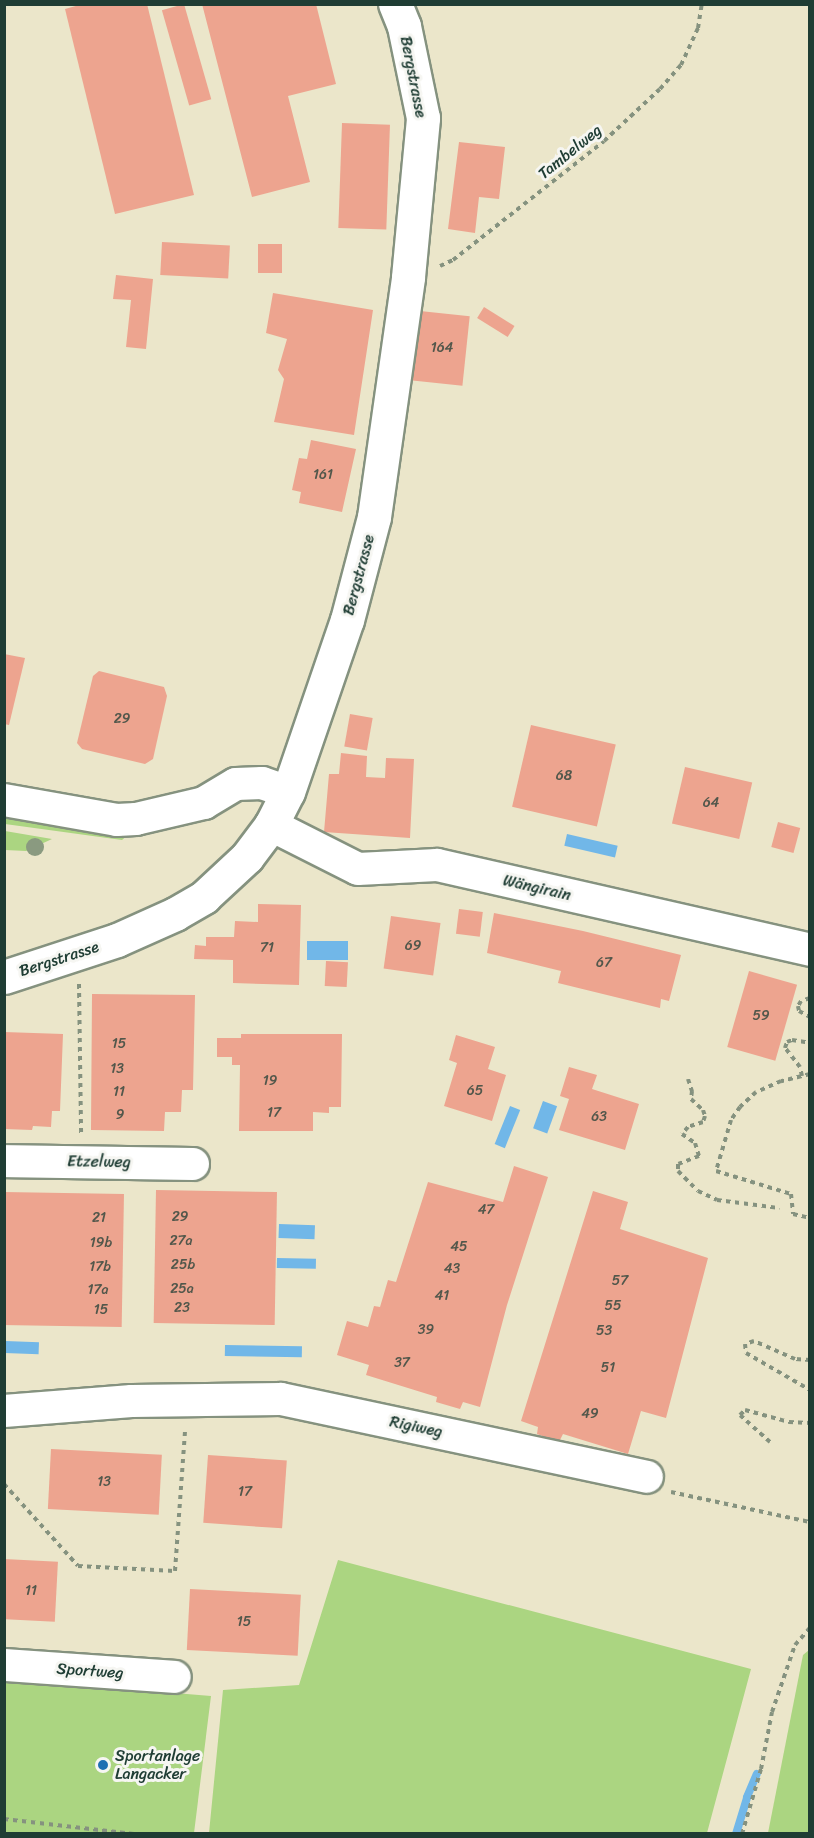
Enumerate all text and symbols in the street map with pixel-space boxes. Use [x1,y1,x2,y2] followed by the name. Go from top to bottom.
[396,35,430,119] street label: Bergstrasse
[534,121,606,183] street label: Tambelweg
[431,340,453,356] house number: 164
[313,467,333,483] house number: 161
[339,533,379,617] street label: Bergstrasse
[114,711,130,727] house number: 29
[556,768,572,784] house number: 68
[703,795,719,811] house number: 64
[501,871,573,905] street label: Wängirain
[17,937,101,981] street label: Bergstrasse
[405,938,421,954] house number: 69
[260,940,274,956] house number: 71
[596,955,612,971] house number: 67
[752,1008,770,1024] house number: 59
[112,1036,126,1052] house number: 15
[110,1061,124,1077] house number: 13
[263,1073,277,1089] house number: 19
[467,1083,483,1099] house number: 65
[113,1084,125,1100] house number: 11
[267,1105,281,1121] house number: 17
[116,1107,124,1123] house number: 9
[591,1109,607,1125] house number: 63
[67,1152,131,1172] street label: Etzelweg
[478,1202,494,1218] house number: 47
[172,1209,188,1225] house number: 29
[92,1210,106,1226] house number: 21
[169,1233,193,1249] house number: 27a
[90,1235,112,1251] house number: 19b
[450,1239,468,1255] house number: 45
[171,1257,195,1273] house number: 25b
[89,1259,111,1275] house number: 17b
[444,1261,460,1277] house number: 43
[612,1273,628,1289] house number: 57
[170,1281,194,1297] house number: 25a
[87,1282,109,1298] house number: 17a
[435,1288,449,1304] house number: 41
[604,1298,622,1314] house number: 55
[174,1300,190,1316] house number: 23
[94,1302,108,1318] house number: 15
[418,1322,434,1338] house number: 39
[596,1323,612,1339] house number: 53
[394,1355,410,1371] house number: 37
[601,1360,615,1376] house number: 51
[581,1406,599,1422] house number: 49
[388,1412,444,1442] street label: Rigiweg
[97,1474,111,1490] house number: 13
[238,1484,252,1500] house number: 17
[25,1583,37,1599] house number: 11
[237,1614,251,1630] house number: 15
[56,1659,124,1683] street label: Sportweg
[115,1746,200,1784] place label: Sportanlage Langacker
[96,1758,110,1772] marker: Sportanlage Langacker

